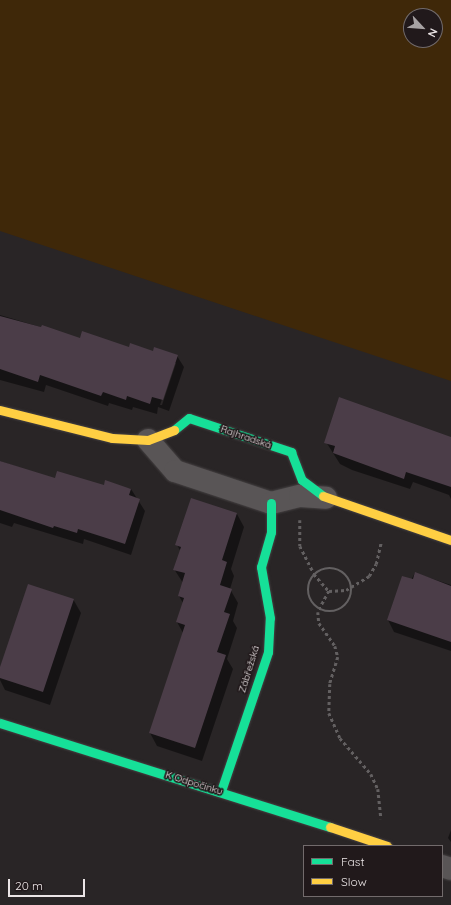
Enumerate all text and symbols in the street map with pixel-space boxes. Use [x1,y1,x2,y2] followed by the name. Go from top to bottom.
[403,8,443,48] north arrow
[425,26,441,40] text: N
[219,423,273,451] street label: Rajhradská
[236,644,262,694] street label: Zábřežská
[164,769,224,797] street label: K Odpočinku
[303,845,443,897] legend
[341,854,365,869] text: Fast
[10,871,87,897] scale bar
[341,874,367,889] text: Slow
[15,878,43,893] text: 20 m

